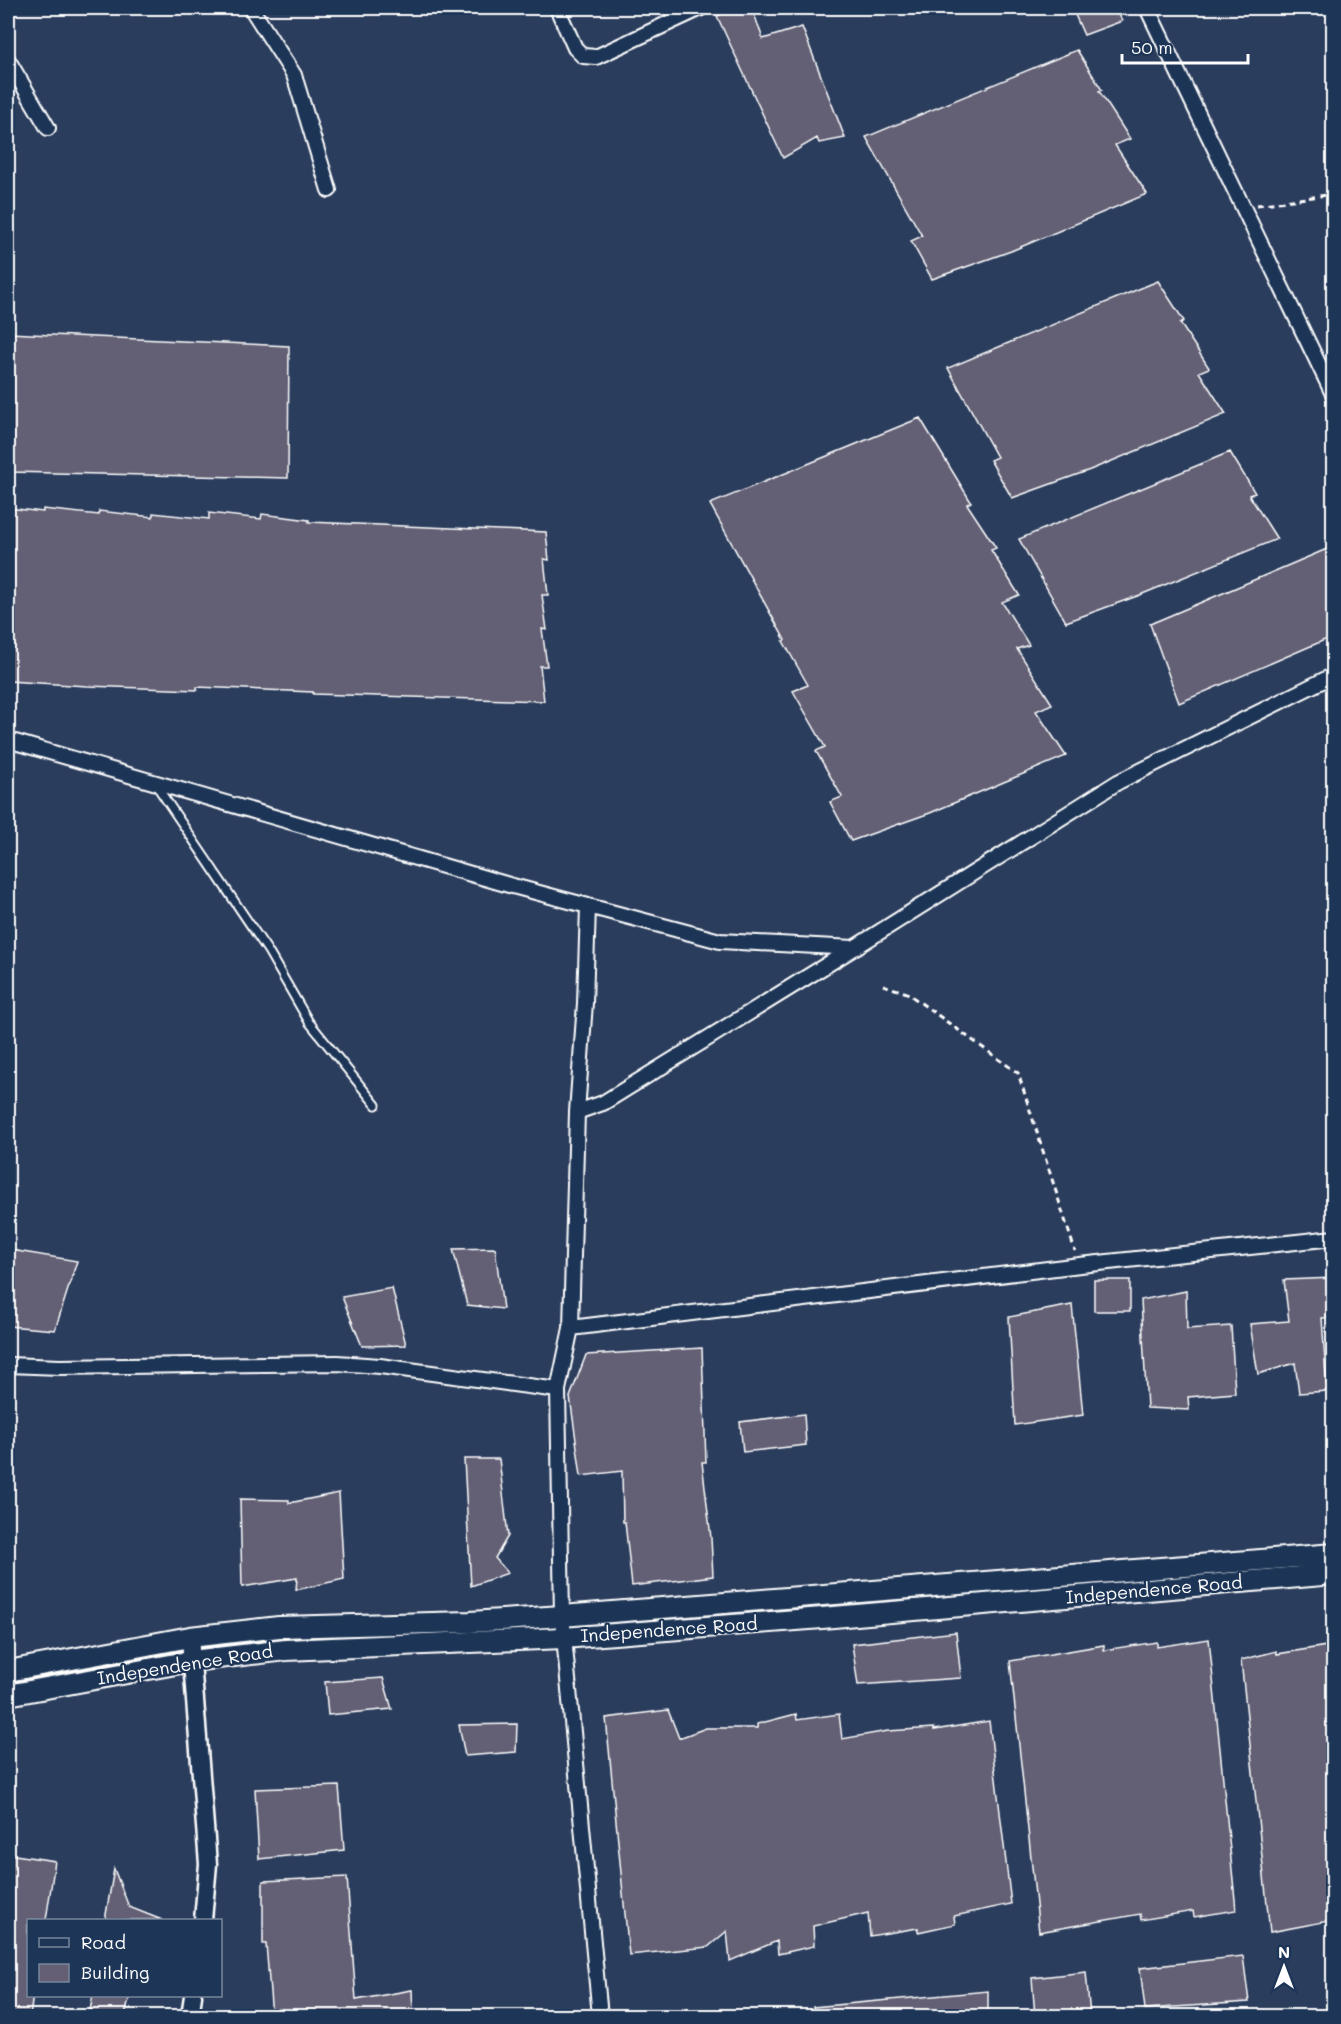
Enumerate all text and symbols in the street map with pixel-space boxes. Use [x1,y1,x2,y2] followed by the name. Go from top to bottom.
[1122,27,1248,65] scale bar
[1131,35,1173,59] text: 50 m
[1064,1569,1243,1609] street label: Independence Road
[580,1611,758,1647] street label: Independence Road
[95,1638,274,1690] street label: Independence Road
[27,1919,222,1997] legend
[81,1930,126,1954] text: Road
[1254,1937,1314,1997] north arrow
[1278,1941,1290,1962] text: N
[81,1960,149,1984] text: Building

